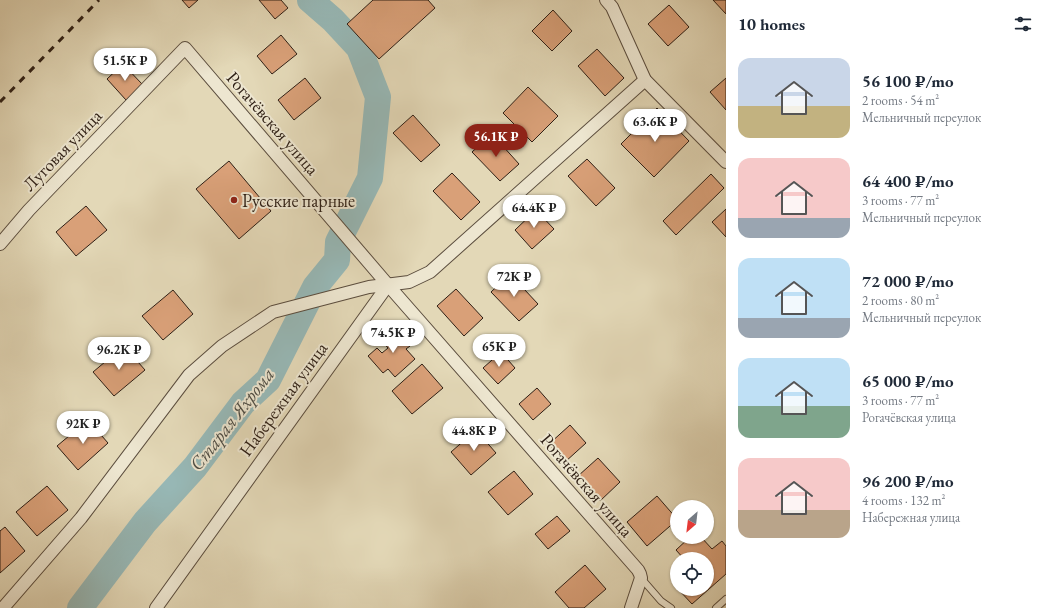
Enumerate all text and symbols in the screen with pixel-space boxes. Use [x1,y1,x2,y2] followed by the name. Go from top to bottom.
[738,13,805,35] text: 10 homes
[1012,13,1034,35] icon: filters
[88,48,162,82] pin: 51.5K ₽
[103,52,147,69] text: 51.5K ₽
[222,66,325,180] street label: Рогачёвская улица
[862,70,954,92] text: 56 100 ₽/mo
[770,74,818,122] icon: home
[862,92,939,109] text: 2 rooms · 54 m²
[17,104,107,196] street label: Луговая улица
[618,109,692,143] pin: 63.6K ₽
[862,109,981,126] text: Мельничный переулок
[633,113,677,130] text: 63.6K ₽
[459,124,533,158] pin: 56.1K ₽
[474,128,518,145] text: 56.1K ₽
[862,170,954,192] text: 64 400 ₽/mo
[770,174,818,222] icon: home
[242,189,355,212] place label: Русские парные
[862,192,939,209] text: 3 rooms · 77 m²
[229,195,239,205] marker: Русские парные
[497,195,571,229] pin: 64.4K ₽
[512,199,556,216] text: 64.4K ₽
[862,209,981,226] text: Мельничный переулок
[486,264,542,298] pin: 72K ₽
[497,268,531,285] text: 72K ₽
[862,270,954,292] text: 72 000 ₽/mo
[770,274,818,322] icon: home
[862,292,939,309] text: 2 rooms · 80 m²
[862,309,981,326] text: Мельничный переулок
[356,320,430,354] pin: 74.5K ₽
[371,324,415,341] text: 74.5K ₽
[471,334,527,368] pin: 65K ₽
[82,337,156,371] pin: 96.2K ₽
[234,337,333,461] street label: Набережная улица
[482,338,516,355] text: 65K ₽
[97,341,141,358] text: 96.2K ₽
[184,362,280,476] water label: Старая Яхрома
[862,370,954,392] text: 65 000 ₽/mo
[770,374,818,422] icon: home
[862,392,939,409] text: 3 rooms · 77 m²
[862,409,956,426] text: Рогачёвская улица
[55,411,111,445] pin: 92K ₽
[66,415,100,432] text: 92K ₽
[437,418,511,452] pin: 44.8K ₽
[452,422,496,439] text: 44.8K ₽
[536,428,639,542] street label: Рогачёвская улица
[862,470,954,492] text: 96 200 ₽/mo
[770,474,818,522] icon: home
[862,492,946,509] text: 4 rooms · 132 m²
[670,500,714,544] north arrow
[670,500,714,596] map controls
[862,509,960,526] text: Набережная улица
[670,552,714,596] button: locate

